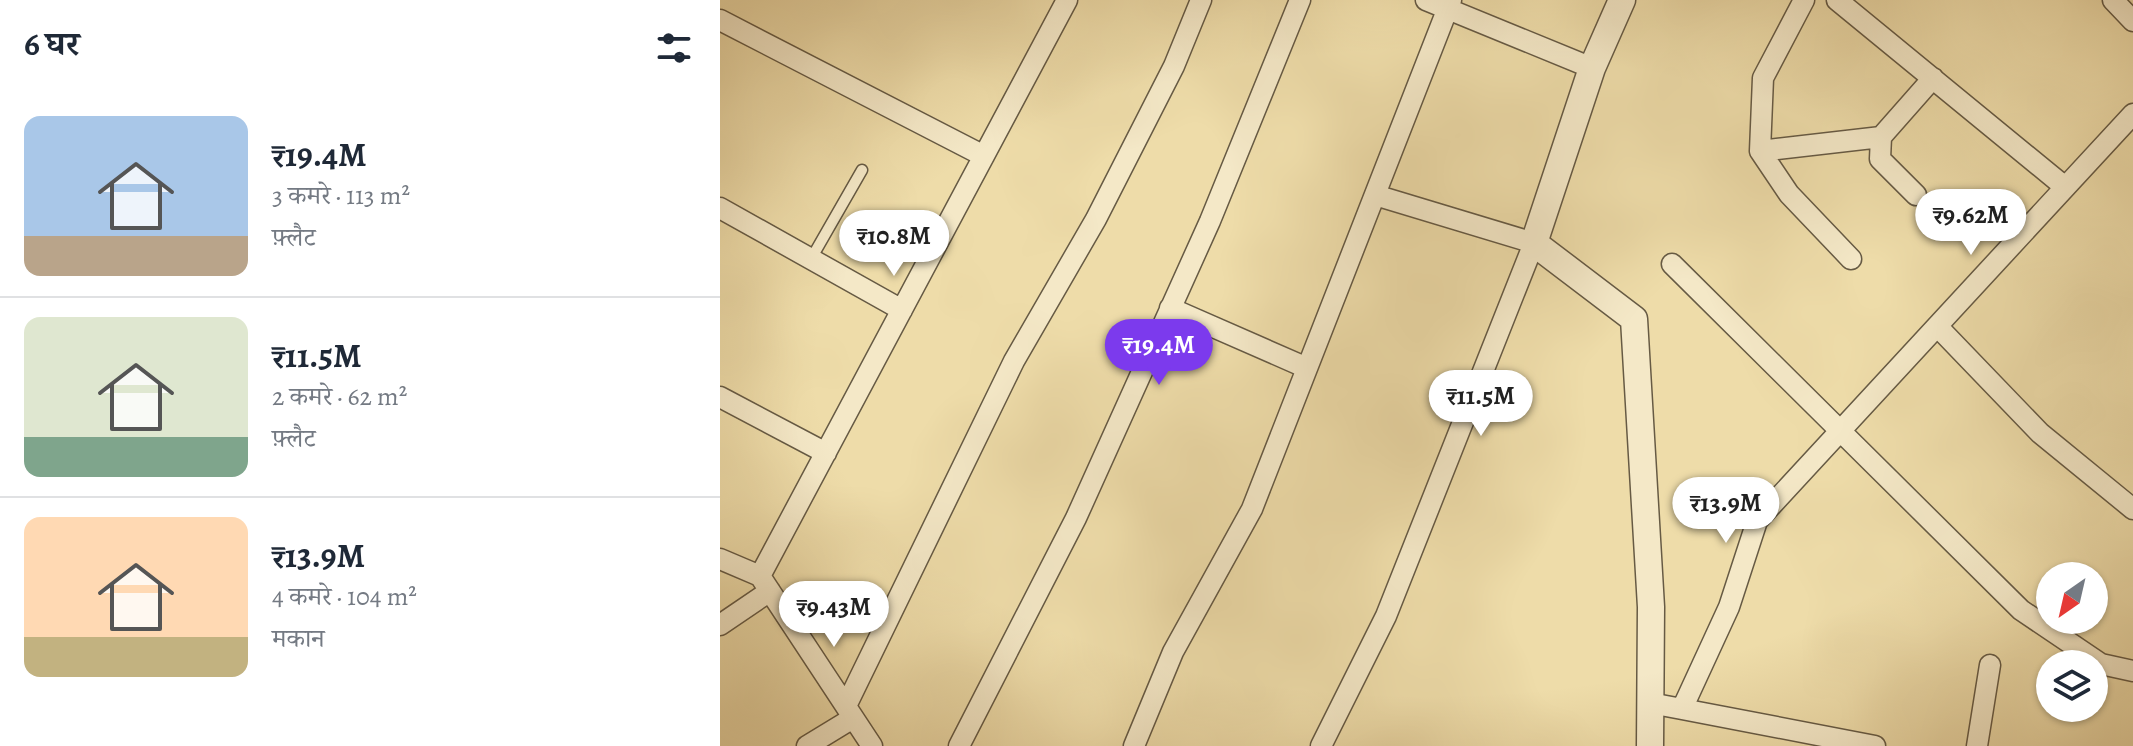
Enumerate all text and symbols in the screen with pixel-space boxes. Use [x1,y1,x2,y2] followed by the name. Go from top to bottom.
[24,20,80,67] text: 6 घर
[652,26,696,70] icon: filters
[272,131,367,178] text: ₹19.4M
[88,148,184,244] icon: home
[272,178,410,213] text: 3 कमरे · 113 m²
[1906,189,2036,257] pin: ₹9.62M
[1933,197,2009,232] text: ₹9.62M
[829,210,959,278] pin: ₹10.8M
[857,218,931,253] text: ₹10.8M
[272,220,315,255] text: फ़्लैट
[1094,319,1224,387] pin: ₹19.4M
[1123,327,1195,362] text: ₹19.4M
[272,332,362,379] text: ₹11.5M
[88,349,184,445] icon: home
[1416,370,1546,438] pin: ₹11.5M
[1447,378,1515,413] text: ₹11.5M
[272,379,407,414] text: 2 कमरे · 62 m²
[272,421,315,456] text: फ़्लैट
[1661,477,1791,545] pin: ₹13.9M
[1690,485,1762,520] text: ₹13.9M
[272,532,365,579] text: ₹13.9M
[88,549,184,645] icon: home
[2036,562,2108,634] north arrow
[2036,562,2108,722] map controls
[272,579,417,614] text: 4 कमरे · 104 m²
[769,581,899,649] pin: ₹9.43M
[797,589,871,624] text: ₹9.43M
[272,621,325,656] text: मकान
[2036,650,2108,722] button: layers

